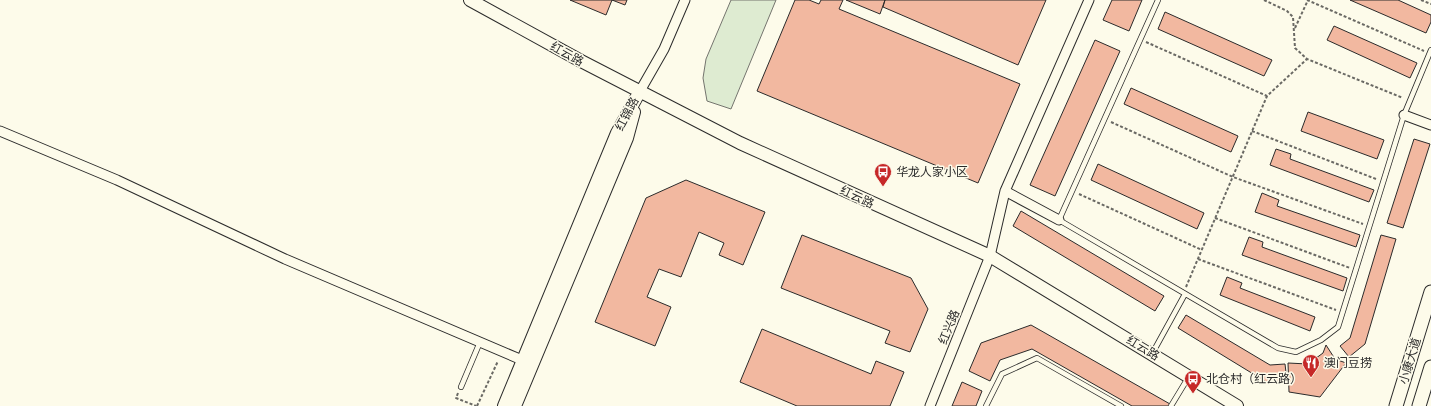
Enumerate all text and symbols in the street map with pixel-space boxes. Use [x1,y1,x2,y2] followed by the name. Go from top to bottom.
[548,39,586,69] street label: 红云路
[612,95,642,133] street label: 红锦路
[873,162,893,187] bus stop icon: 华龙人家小区
[896,165,968,179] place label: 华龙人家小区
[838,183,876,211] street label: 红云路
[936,308,962,346] street label: 红兴路
[1124,333,1162,363] street label: 红云路
[1396,336,1424,386] street label: 小康大道
[1301,353,1321,378] restaurant icon: 澳门豆捞
[1324,356,1372,370] place label: 澳门豆捞
[1183,369,1203,394] bus stop icon: 北仓村（红云路）
[1206,372,1302,386] place label: 北仓村（红云路）

